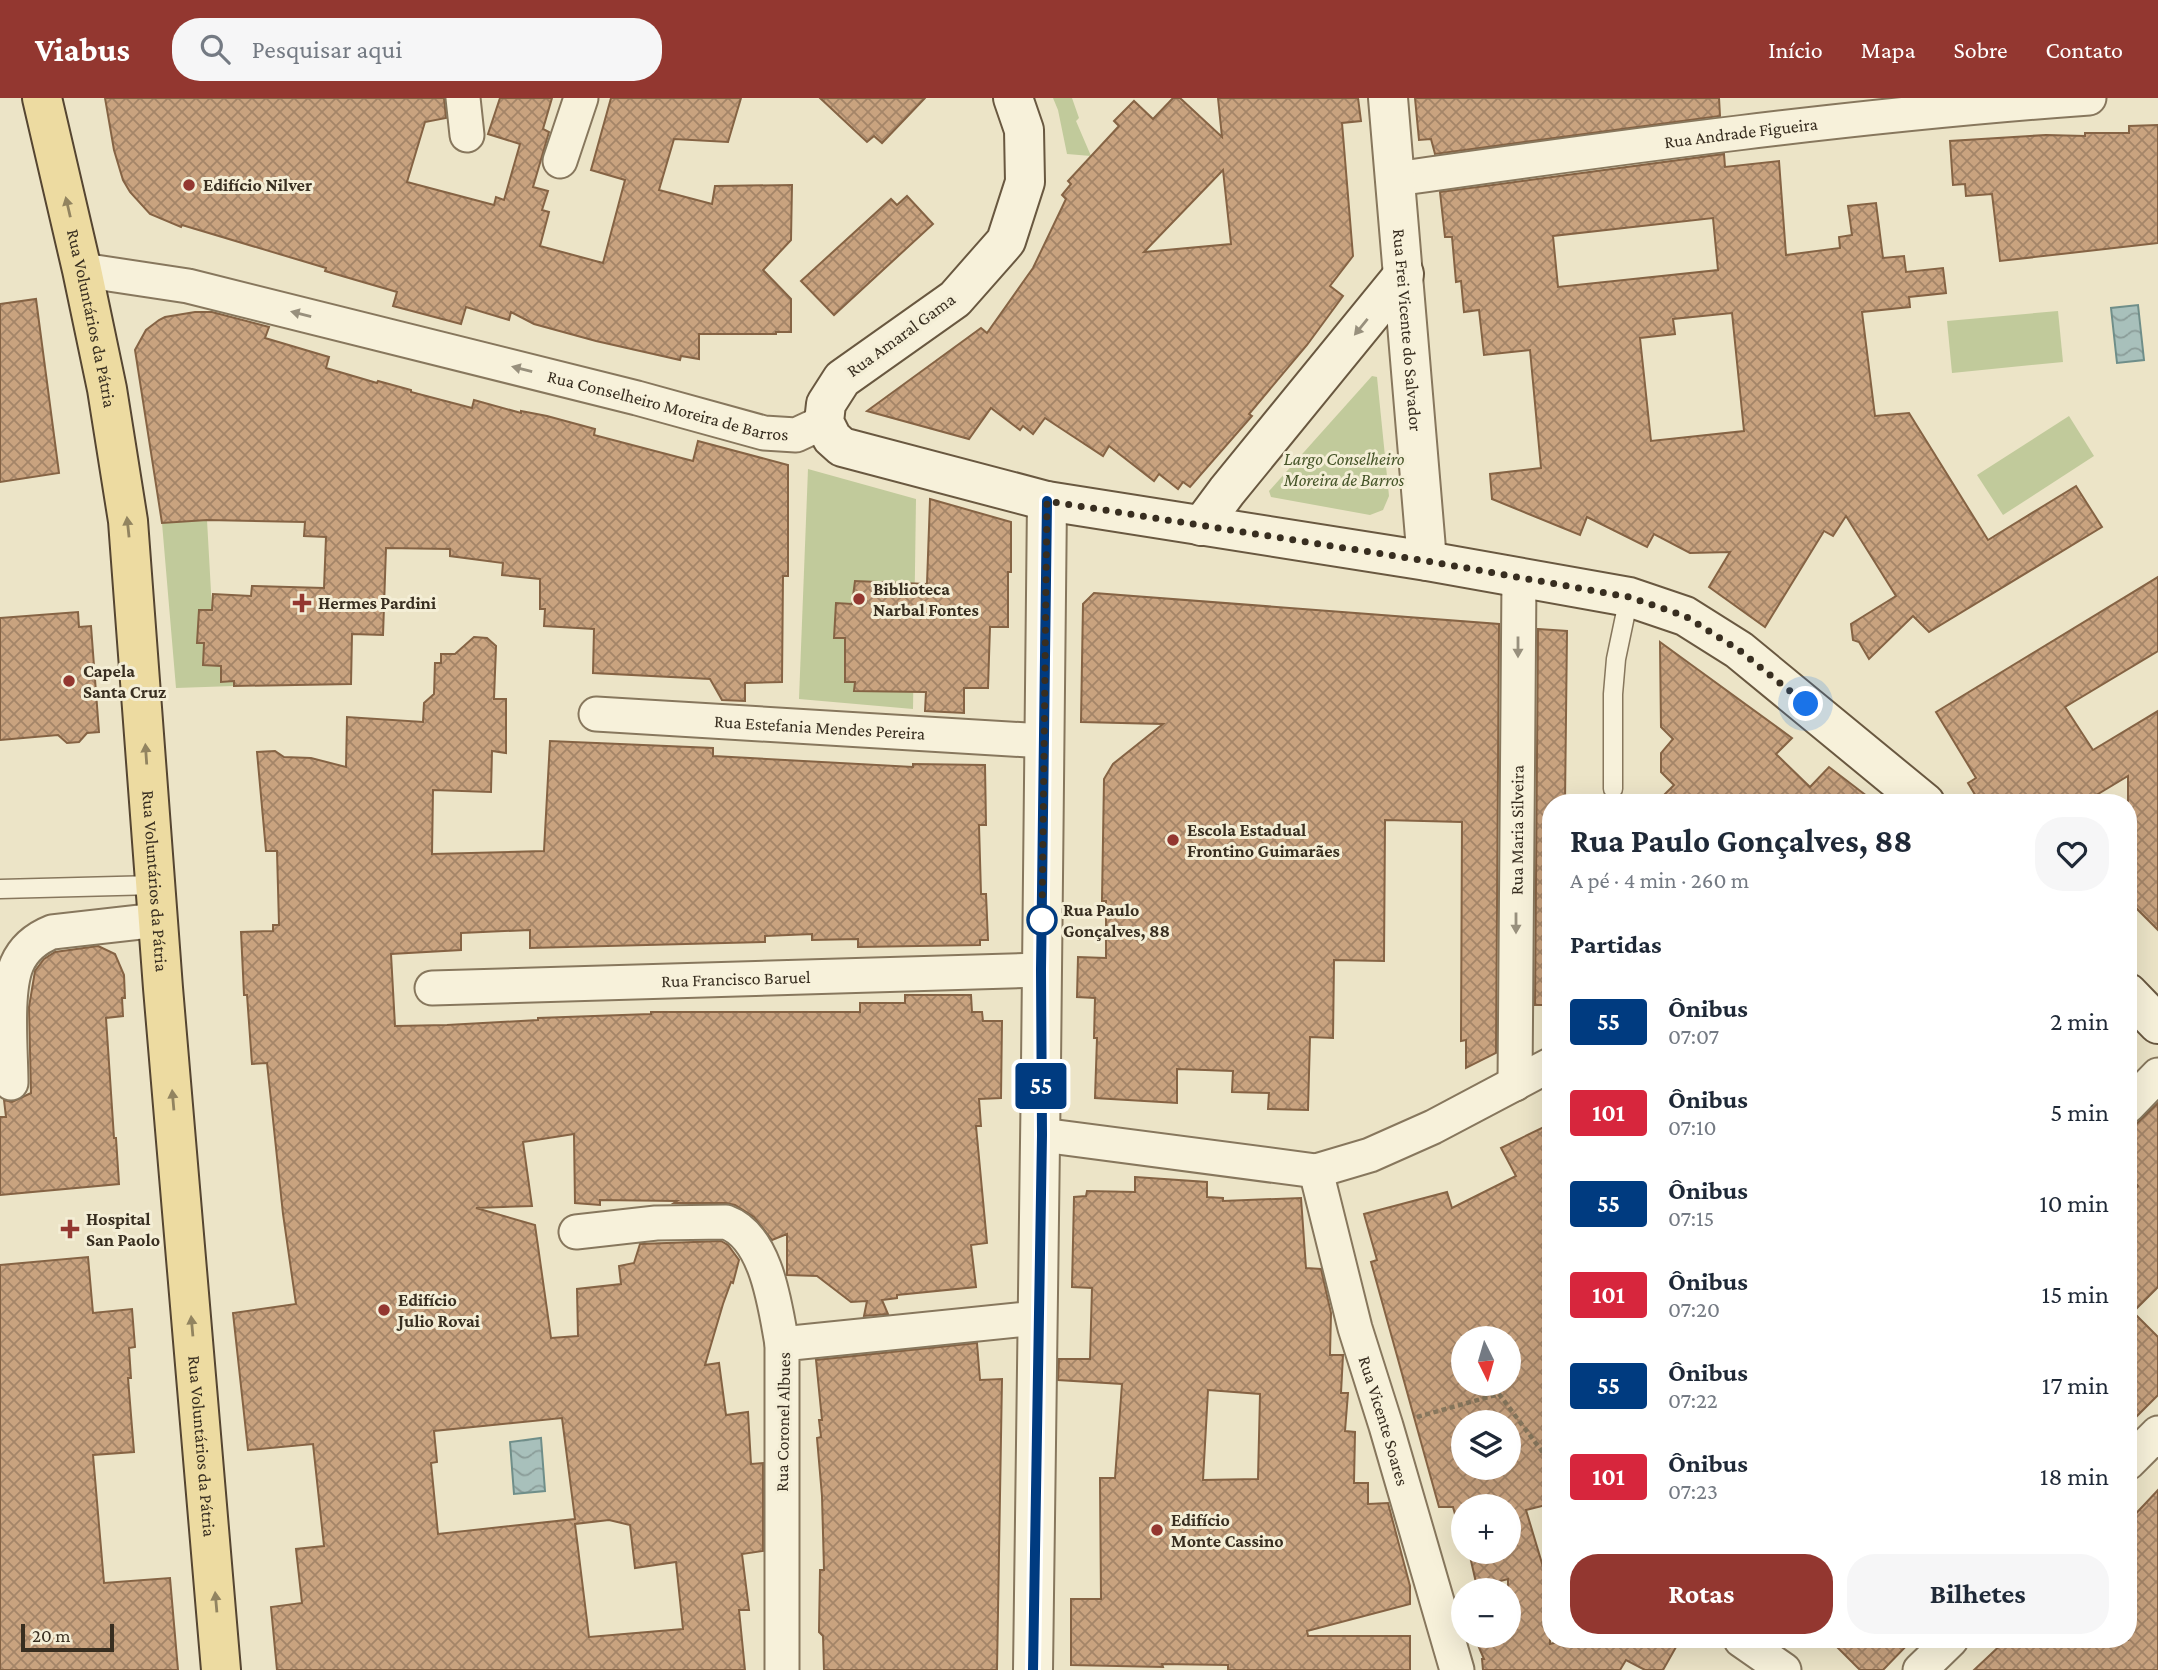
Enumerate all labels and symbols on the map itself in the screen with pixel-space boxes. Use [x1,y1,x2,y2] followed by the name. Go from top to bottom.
[1663,114,1819,152] street label: Rua Andrade Figueira
[203,175,312,195] place label: Edifício Nilver
[181,177,197,193] marker: Edifício Nilver
[62,196,73,218] one-way arrow
[63,227,120,409] street label: Rua Voluntários da Pátria
[1389,228,1426,433] street label: Rua Frei Vicente do Salvador
[843,289,959,381] street label: Rua Amaral Gama
[290,308,312,319] one-way arrow
[1354,318,1369,335] one-way arrow
[511,363,533,374] one-way arrow
[545,366,789,445] street label: Rua Conselheiro Moreira de Barros
[1283,449,1405,490] park label: Largo Conselheiro Moreira de Barros
[122,516,133,538] one-way arrow
[873,579,979,620] place label: Biblioteca Narbal Fontes
[851,591,867,607] marker: Biblioteca Narbal Fontes
[292,593,312,613] marker: Hermes Pardini
[318,593,437,613] place label: Hermes Pardini
[1512,636,1524,658] one-way arrow
[83,661,166,702] place label: Capela Santa Cruz
[61,673,77,689] marker: Capela Santa Cruz
[1788,686,1823,721] your location
[713,711,926,744] street label: Rua Estefania Mendes Pereira
[141,743,152,765] one-way arrow
[1506,765,1528,895] street label: Rua Maria Silveira
[138,790,172,973] street label: Rua Voluntários da Pátria
[1187,820,1340,861] place label: Escola Estadual Frontino Guimarães
[1165,832,1181,848] marker: Escola Estadual Frontino Guimarães
[1063,900,1170,941] place label: Rua Paulo Gonçalves, 88
[1027,905,1057,935] marker: Rua Paulo Gonçalves, 88
[1510,912,1522,934] one-way arrow
[661,967,811,991] street label: Rua Francisco Baruel
[1010,1063,1072,1109] line badge: 55
[167,1089,178,1111] one-way arrow
[86,1209,160,1250] place label: Hospital San Paolo
[60,1219,80,1239] marker: Hospital San Paolo
[396,1290,481,1331] place label: Edifício Julio Rovai
[376,1302,392,1318] marker: Edifício Julio Rovai
[186,1315,197,1337] one-way arrow
[1451,1326,1521,1396] north arrow
[772,1352,794,1492] street label: Rua Coronel Albues
[1354,1354,1413,1488] street label: Rua Vicente Soares
[184,1355,220,1538] street label: Rua Voluntários da Pátria
[1171,1510,1284,1551] place label: Edifício Monte Cassino
[1149,1522,1165,1538] marker: Edifício Monte Cassino
[210,1591,221,1613] one-way arrow
[21,1621,114,1653] scale bar

